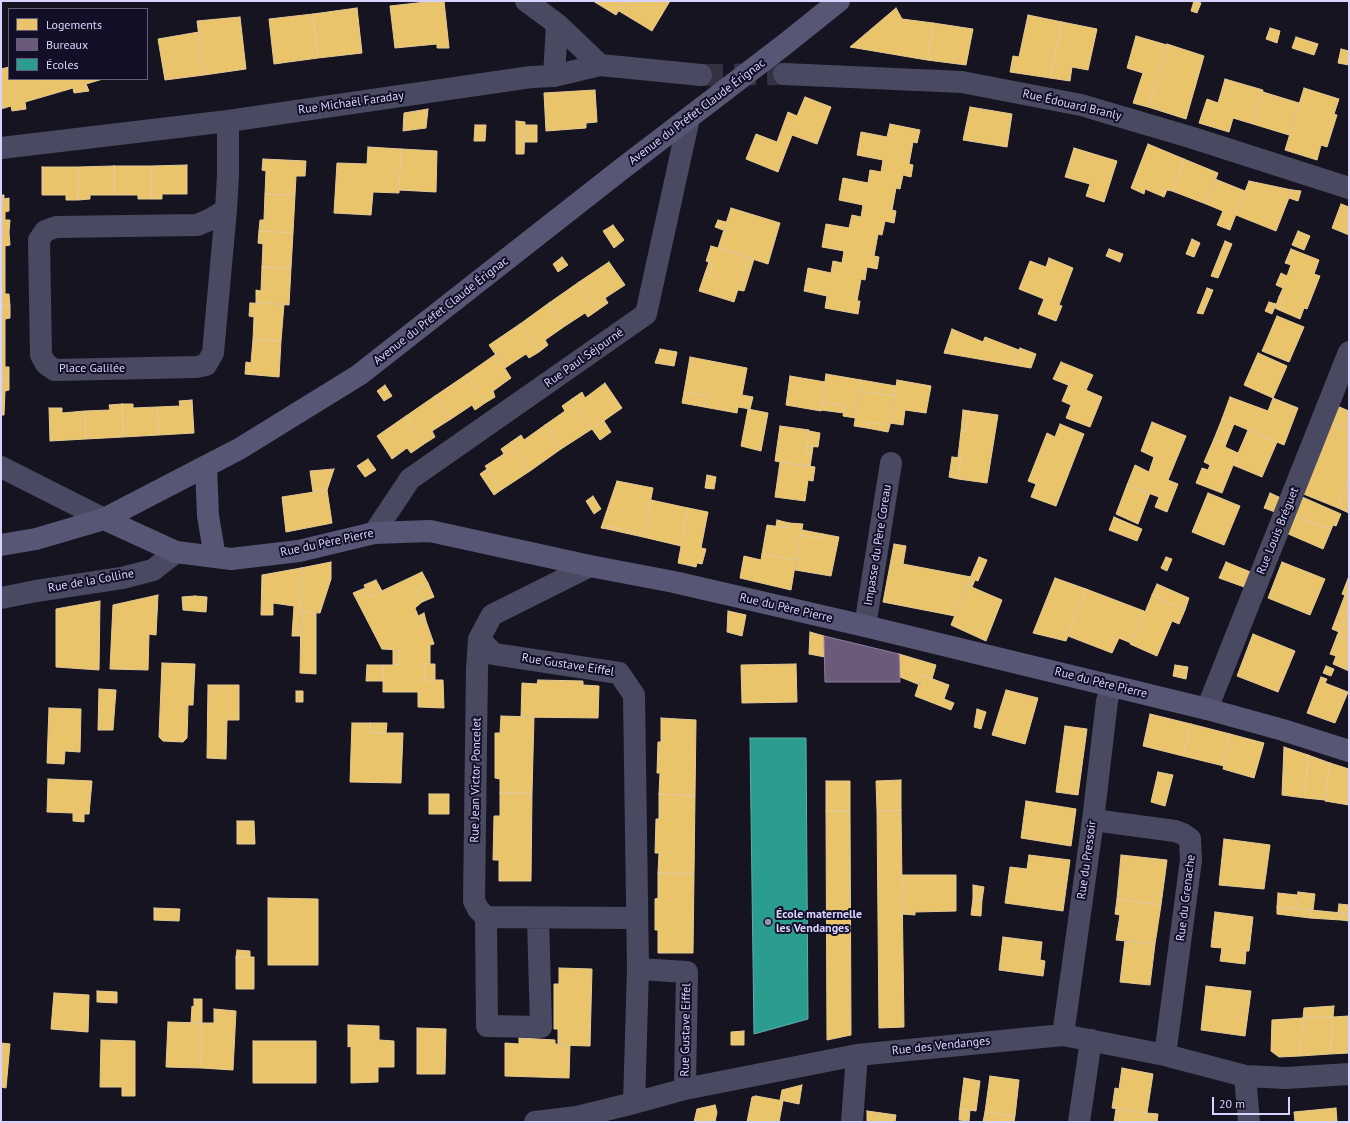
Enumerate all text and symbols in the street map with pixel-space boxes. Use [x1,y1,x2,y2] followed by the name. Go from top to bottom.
[8,8,148,80] legend
[46,17,102,32] text: Logements
[46,37,88,52] text: Bureaux
[626,56,768,168] street label: Avenue du Préfet Claude Érignac
[46,57,79,72] text: Écoles
[1021,87,1123,123] street label: Rue Édouard Branly
[297,88,405,118] street label: Rue Michaël Faraday
[371,254,511,368] street label: Avenue du Préfet Claude Érignac
[542,325,626,391] street label: Rue Paul Séjourné
[59,362,125,376] street label: Place Galilée
[861,483,895,607] street label: Impasse du Père Coreau
[1254,485,1302,577] street label: Rue Louis Bréguet
[279,526,375,560] street label: Rue du Père Pierre
[47,566,135,596] street label: Rue de la Colline
[738,590,834,626] street label: Rue du Père Pierre
[521,651,615,679] street label: Rue Gustave Eiffel
[1053,665,1149,701] street label: Rue du Père Pierre
[468,717,484,843] street label: Rue Jean Victor Poncelet
[1074,820,1100,900] street label: Rue du Pressoir
[1174,854,1198,942] street label: Rue du Grenache
[776,908,862,936] place label: École maternelle les Vendanges
[763,917,773,927] marker: École maternelle les Vendanges
[678,983,694,1077] street label: Rue Gustave Eiffel
[891,1034,991,1058] street label: Rue des Vendanges
[1214,1089,1292,1115] scale bar
[1219,1096,1245,1111] text: 20 m

